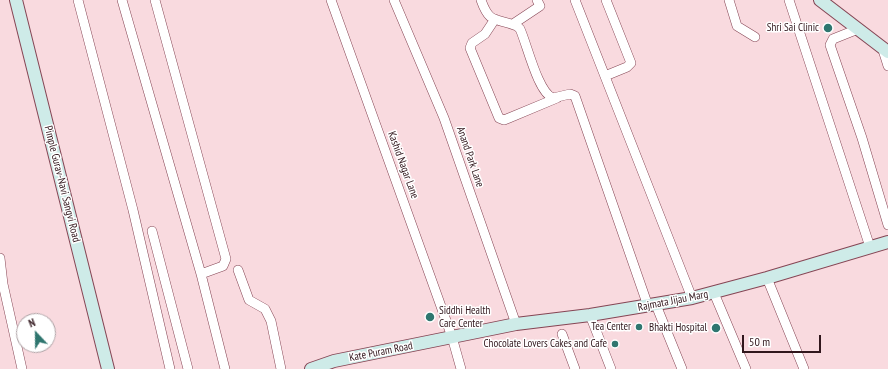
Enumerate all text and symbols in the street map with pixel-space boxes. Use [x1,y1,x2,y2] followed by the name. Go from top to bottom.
[767,21,819,35] place label: Shri Sai Clinic
[822,22,834,34] marker: Shri Sai Clinic
[41,124,83,244] street label: Pimple Gurav-Navi Sangvi Road
[453,125,487,189] street label: Anand Park Lane
[385,130,421,200] street label: Kashid Nagar Lane
[637,288,709,314] street label: Rajmata Jijau Marg
[439,304,490,330] place label: Siddhi Health Care Center
[424,311,436,323] marker: Siddhi Health Care Center
[16,313,56,353] north arrow
[26,315,37,330] text: N
[591,320,631,334] place label: Tea Center
[649,321,707,335] place label: Bhakti Hospital
[634,322,644,332] marker: Tea Center
[710,322,722,334] marker: Bhakti Hospital
[744,327,823,353] scale bar
[749,334,770,349] text: 50 m
[484,337,607,351] place label: Chocolate Lovers Cakes and Cafe
[348,339,414,365] street label: Kate Puram Road
[610,339,620,349] marker: Chocolate Lovers Cakes and Cafe

